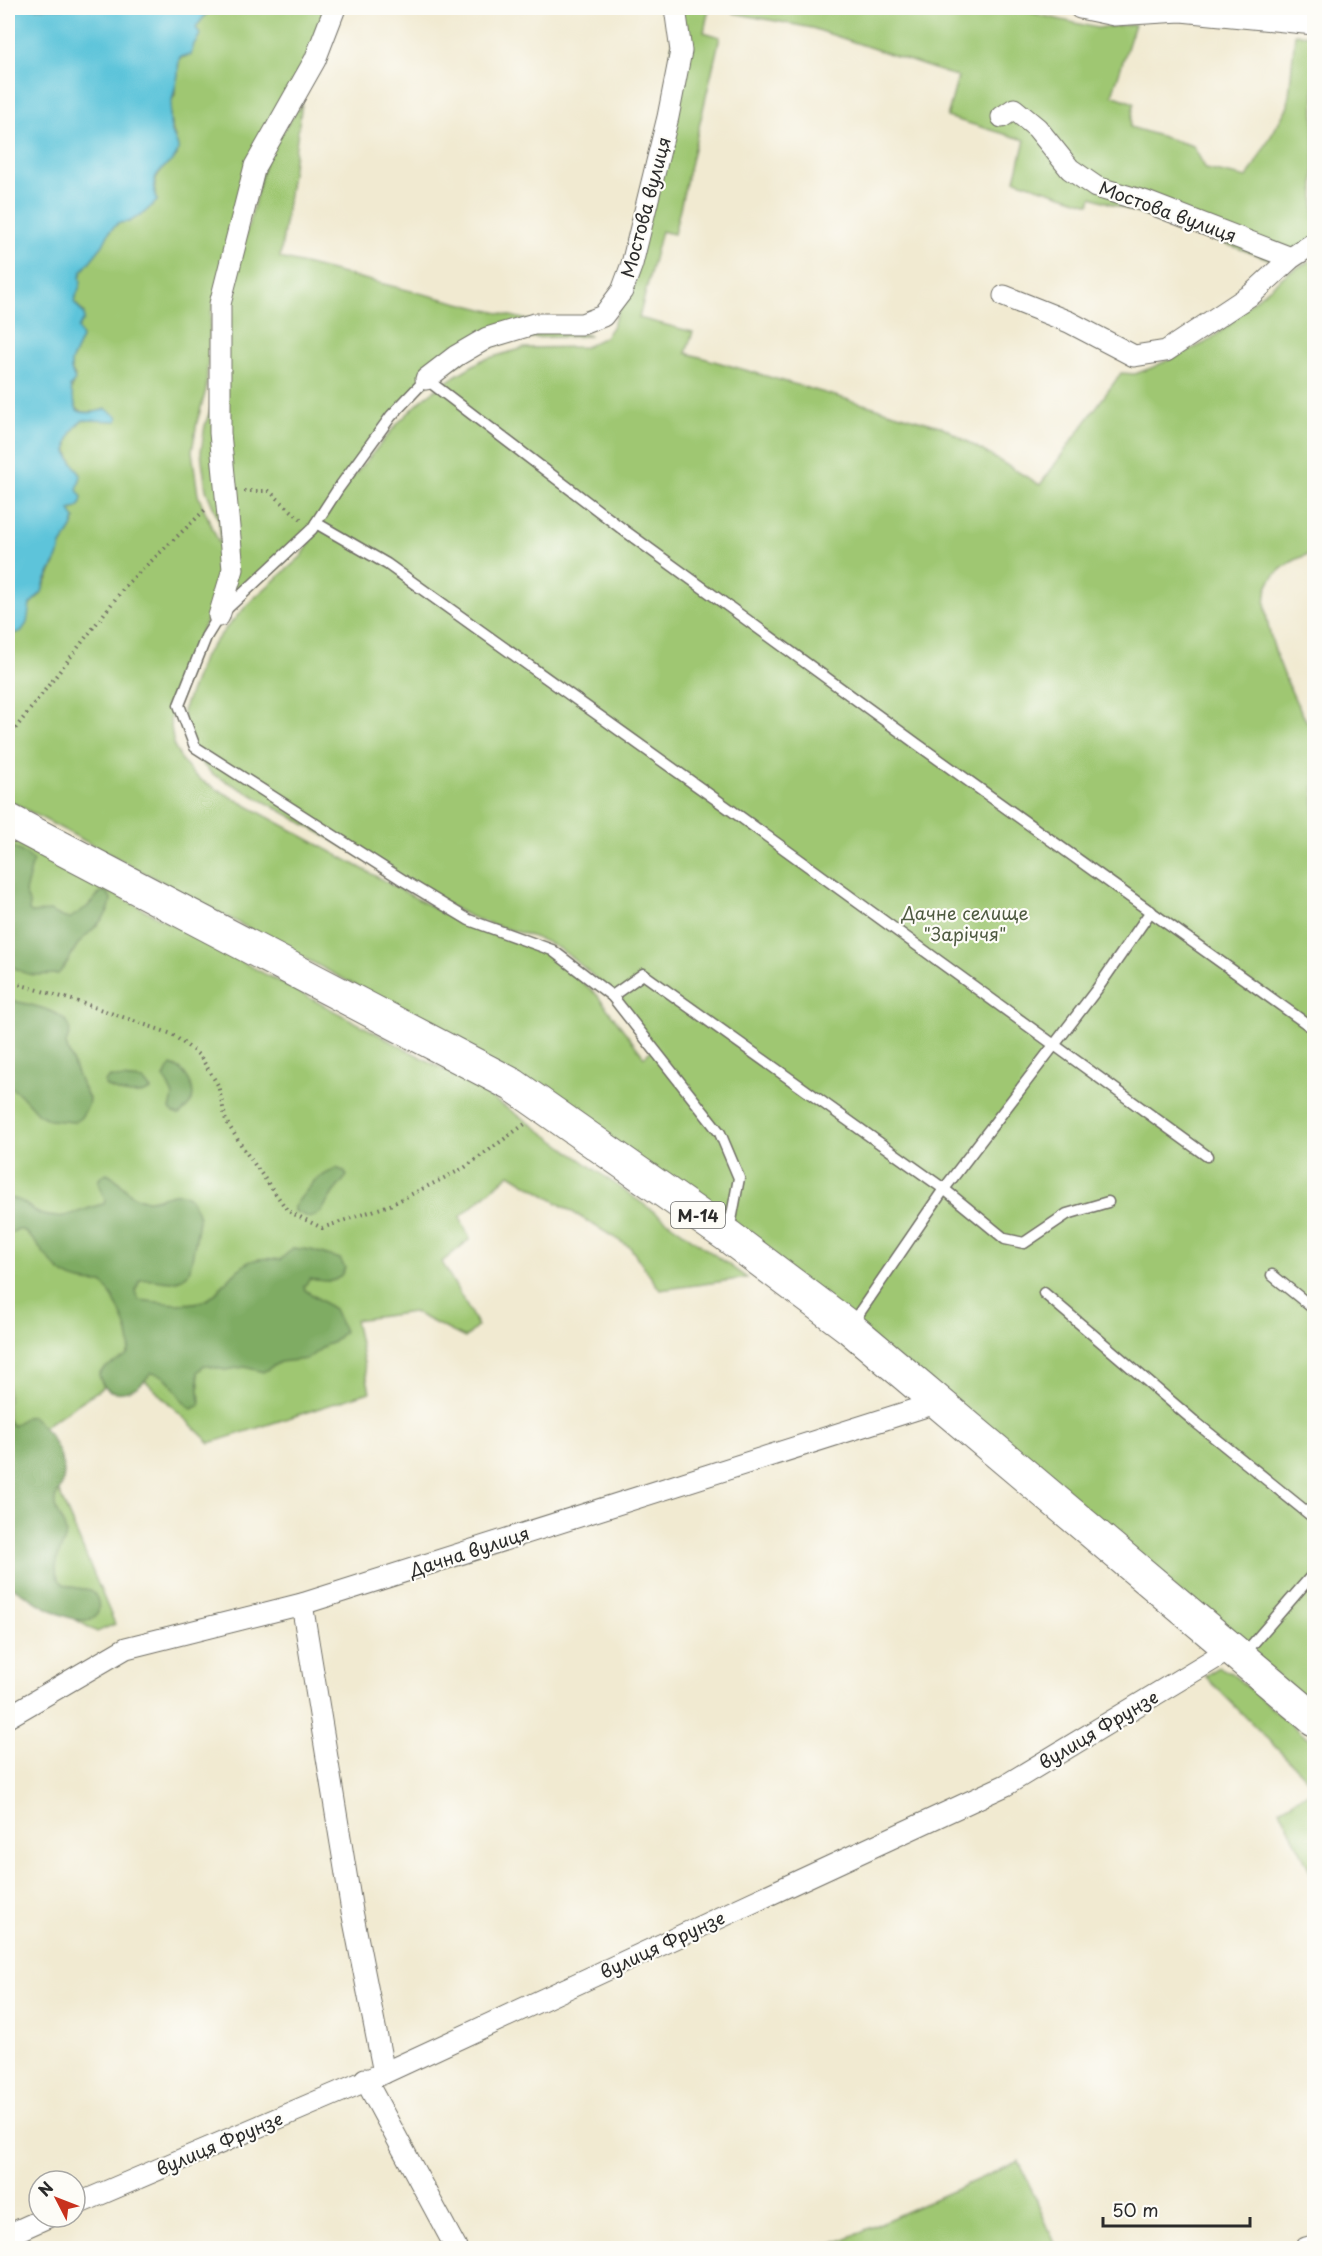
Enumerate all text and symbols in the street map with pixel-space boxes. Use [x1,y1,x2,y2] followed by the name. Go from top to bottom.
[613,134,677,280] street label: Мостова вулиця
[1095,174,1241,248] street label: Мостова вулиця
[900,899,1029,947] park label: Дачне селище "Заріччя"
[671,1202,725,1228] road number: М-14
[405,1519,533,1583] street label: Дачна вулиця
[1033,1683,1163,1775] street label: вулиця Фрунзе
[595,1903,729,1985] street label: вулиця Фрунзе
[152,2104,286,2182] street label: вулиця Фрунзе
[27,2169,87,2229] north arrow
[32,2176,58,2201] text: N
[1103,2190,1250,2228] scale bar
[1112,2196,1159,2223] text: 50 m

